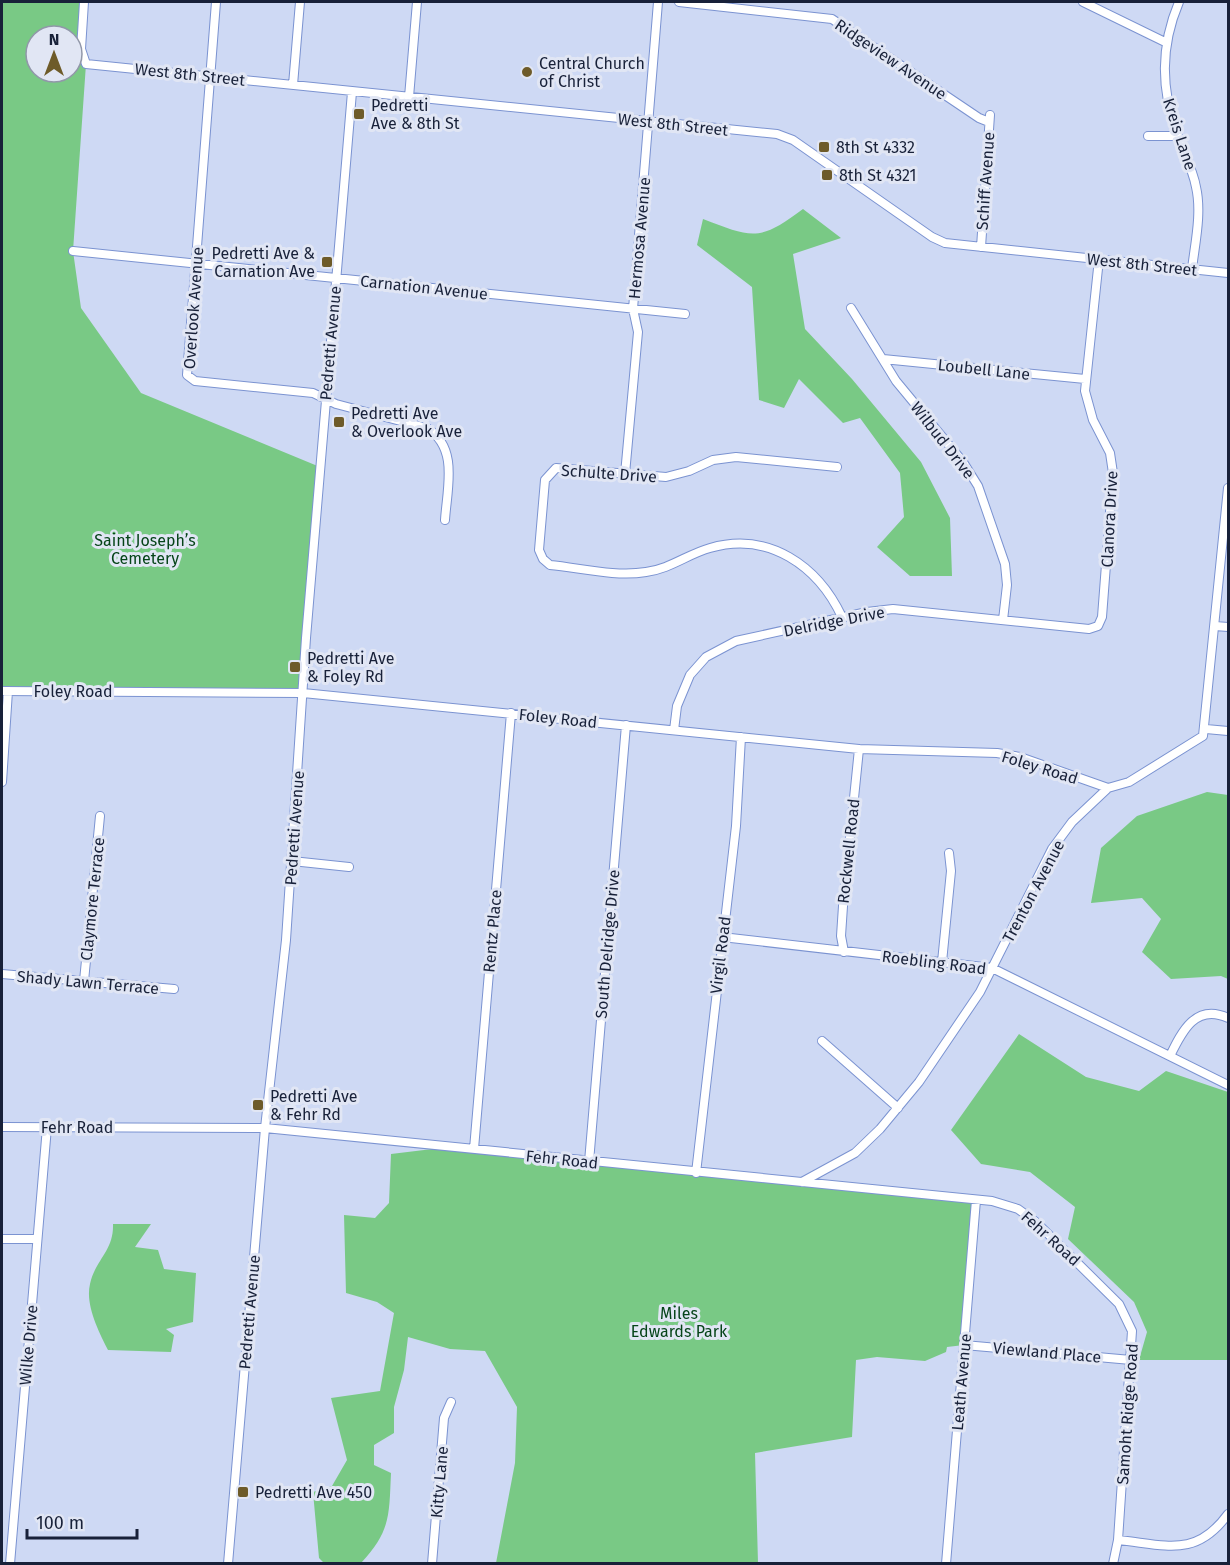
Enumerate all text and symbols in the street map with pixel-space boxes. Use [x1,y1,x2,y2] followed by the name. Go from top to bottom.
[831,15,950,104] street label: Ridgeview Avenue
[24,24,84,84] north arrow
[49,30,59,49] text: N
[539,54,645,91] place label: Central Church of Christ
[134,59,246,90] street label: West 8th Street
[520,65,534,79] marker: Central Church of Christ
[371,96,460,133] place label: Pedretti Ave & 8th St
[1159,96,1200,173] street label: Kreis Lane
[352,107,366,121] marker: Pedretti Ave & 8th St
[617,109,729,140] street label: West 8th Street
[973,131,998,231] street label: Schiff Avenue
[836,138,915,157] place label: 8th St 4332
[817,140,831,154] marker: 8th St 4332
[839,166,916,185] place label: 8th St 4321
[820,168,834,182] marker: 8th St 4321
[625,176,654,300] street label: Hermosa Avenue
[212,244,315,281] place label: Pedretti Ave & Carnation Ave
[180,246,207,370] street label: Overlook Avenue
[1086,249,1198,280] street label: West 8th Street
[320,255,334,269] marker: Pedretti Ave & Carnation Ave
[359,271,489,304] street label: Carnation Avenue
[316,285,345,401] street label: Pedretti Avenue
[937,355,1031,384] street label: Loubell Lane
[907,398,979,483] street label: Wilbud Drive
[351,404,462,441] place label: Pedretti Ave & Overlook Ave
[332,415,346,429] marker: Pedretti Ave & Overlook Ave
[561,461,657,486] street label: Schulte Drive
[1097,470,1122,568] street label: Clanora Drive
[94,531,196,568] park label: Saint Joseph’s Cemetery
[782,602,886,641] street label: Delridge Drive
[307,649,395,686] place label: Pedretti Ave & Foley Rd
[288,660,302,674] marker: Pedretti Ave & Foley Rd
[34,682,112,701] street label: Foley Road
[518,705,598,732] street label: Foley Road
[999,747,1080,788] street label: Foley Road
[281,770,308,886] street label: Pedretti Avenue
[834,798,863,904] street label: Rockwell Road
[77,836,108,962] street label: Claymore Terrace
[998,837,1068,946] street label: Trenton Avenue
[592,869,623,1019] street label: South Delridge Drive
[479,889,506,973] street label: Rentz Place
[706,915,735,995] street label: Virgil Road
[881,947,987,978] street label: Roebling Road
[16,967,160,998] street label: Shady Lawn Terrace
[270,1087,358,1124] place label: Pedretti Ave & Fehr Rd
[251,1098,265,1112] marker: Pedretti Ave & Fehr Rd
[41,1118,113,1137] street label: Fehr Road
[525,1146,599,1173] street label: Fehr Road
[1017,1207,1084,1270] street label: Fehr Road
[235,1254,264,1370] street label: Pedretti Avenue
[16,1304,41,1386] street label: Wilke Drive
[631,1304,728,1341] park label: Miles Edwards Park
[948,1333,975,1431] street label: Leath Avenue
[992,1338,1102,1367] street label: Viewland Place
[1113,1343,1142,1485] street label: Samoht Ridge Road
[427,1445,452,1519] street label: Kitty Lane
[255,1483,372,1502] place label: Pedretti Ave 450
[236,1485,250,1499] marker: Pedretti Ave 450
[27,1502,136,1540] scale bar
[36,1512,84,1534] text: 100 m

